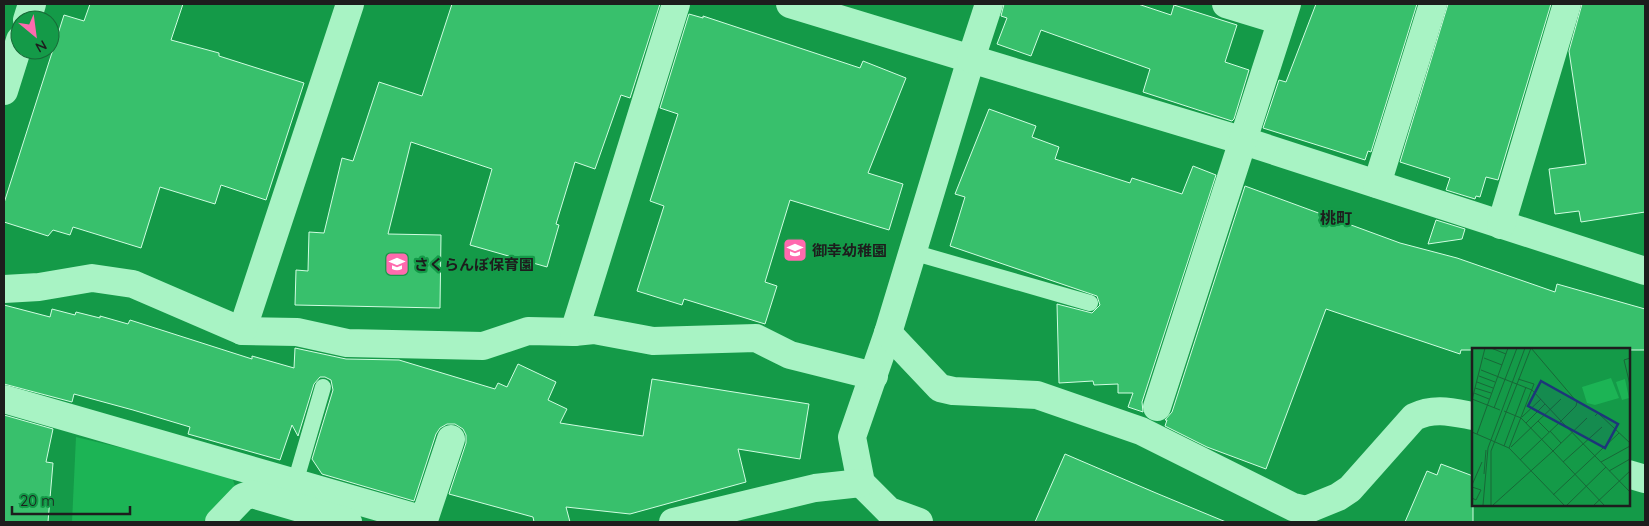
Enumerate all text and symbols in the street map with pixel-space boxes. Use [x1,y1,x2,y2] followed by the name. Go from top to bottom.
[10,10,60,60] north arrow
[32,36,50,57] text: N
[1320,208,1352,228] district label: 桃町
[782,237,808,263] school or university icon: 御幸幼稚園
[812,241,887,260] place label: 御幸幼稚園
[384,251,410,277] school or university icon: さくらんぼ保育園
[414,255,534,274] place label: さくらんぼ保育園
[1472,348,1629,506] inset map
[12,484,130,516] scale bar
[20,491,55,510] text: 20 m

